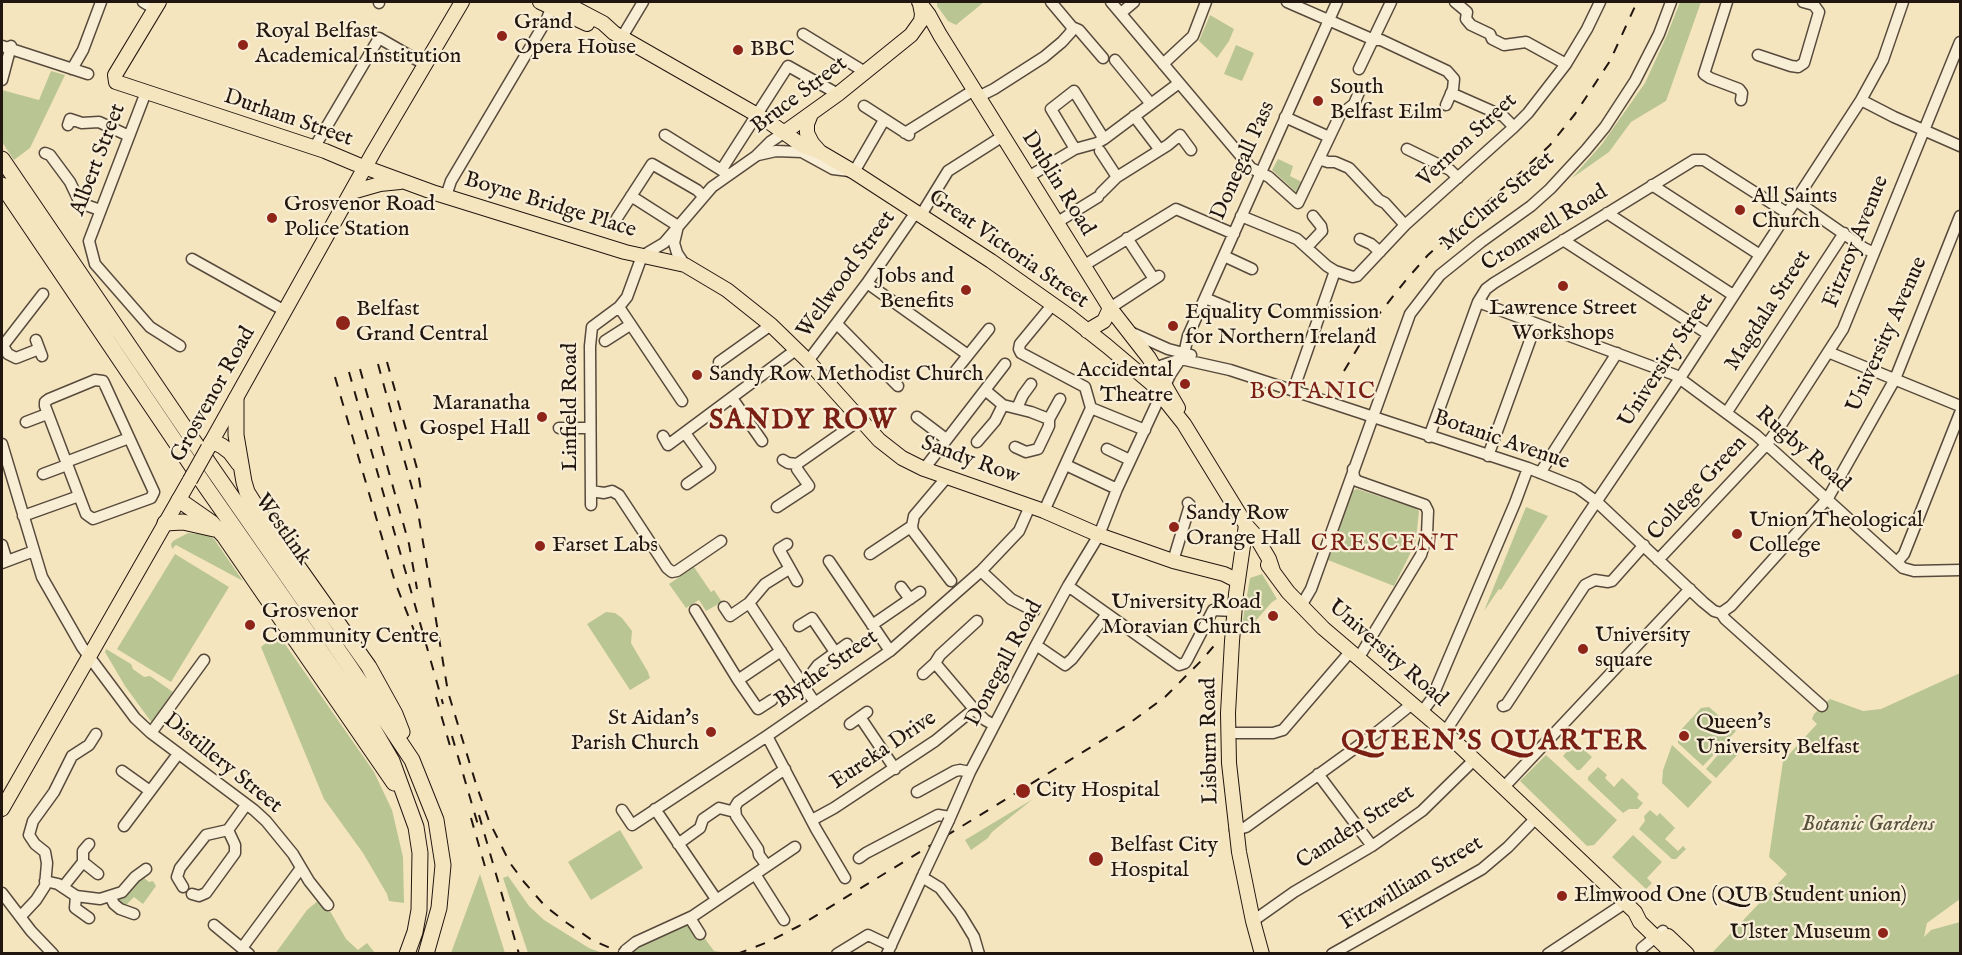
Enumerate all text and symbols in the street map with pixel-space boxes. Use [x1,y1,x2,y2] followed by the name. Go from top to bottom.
[514,10,636,62] place label: Grand Opera House
[255,19,461,70] place label: Royal Belfast Academical Institution
[495,29,509,43] marker: Grand Opera House
[750,37,795,63] place label: BBC
[236,38,250,52] marker: Royal Belfast Academical Institution
[731,43,745,57] marker: BBC
[747,51,853,141] street label: Bruce Street
[1330,75,1442,126] place label: South Belfast Eilm
[220,85,356,153] street label: Durham Street
[1413,88,1523,194] street label: Vernon Street
[1311,94,1325,108] marker: South Belfast Eilm
[1206,98,1282,224] street label: Donegall Pass
[66,100,132,220] street label: Albert Street
[1014,127,1100,241] street label: Dublin Road
[1436,147,1560,257] street label: McClure Street
[461,167,639,245] street label: Boyne Bridge Place
[1819,172,1895,312] street label: Fitzroy Avenue
[1477,180,1613,278] street label: Cromwell Road
[1752,184,1837,236] place label: All Saints Church
[923,185,1093,315] street label: Great Victoria Street
[284,192,435,243] place label: Grosvenor Road Police Station
[1733,203,1747,217] marker: All Saints Church
[792,206,902,344] street label: Wellwood Street
[265,211,279,225] marker: Grosvenor Road Police Station
[1720,246,1818,376] street label: Magdala Street
[1842,253,1934,417] street label: University Avenue
[876,264,954,316] place label: Jobs and Benefits
[1556,279,1570,293] marker: Lawrence Street Workshops
[959,283,973,297] marker: Jobs and Benefits
[1614,289,1720,433] street label: University Street
[1489,296,1637,348] place label: Lawrence Street Workshops
[356,297,488,348] place label: Belfast Grand Central
[1185,300,1379,352] place label: Equality Commission for Northern Ireland
[334,314,352,332] marker: Belfast Grand Central
[1166,319,1180,333] marker: Equality Commission for Northern Ireland
[166,323,262,467] street label: Grosvenor Road
[558,343,584,471] street label: Linfield Road
[1077,358,1173,410] place label: Accidental Theatre
[709,362,984,388] place label: Sandy Row Methodist Church
[690,368,704,382] marker: Sandy Row Methodist Church
[1178,377,1192,391] marker: Accidental Theatre
[1249,379,1377,407] district label: BOTANIC
[420,391,530,442] place label: Maranatha Gospel Hall
[1749,402,1855,498] street label: Rugby Road
[709,405,897,439] district label: SANDY ROW
[1429,405,1573,477] street label: Botanic Avenue
[535,410,549,424] marker: Maranatha Gospel Hall
[917,431,1023,491] street label: Sandy Row
[1643,431,1753,547] street label: College Green
[248,489,316,571] street label: Westlink
[1186,501,1301,552] place label: Sandy Row Orange Hall
[1749,508,1923,560] place label: Union Theological College
[1167,520,1181,534] marker: Sandy Row Orange Hall
[1730,527,1744,541] marker: Union Theological College
[1311,531,1459,559] district label: CRESCENT
[552,533,658,559] place label: Farset Labs
[533,539,547,553] marker: Farset Labs
[1102,590,1261,642] place label: University Road Moravian Church
[1322,595,1452,713] street label: University Road
[961,596,1049,732] street label: Donegall Road
[262,599,439,650] place label: Grosvenor Community Centre
[1266,609,1280,623] marker: University Road Moravian Church
[243,618,257,632] marker: Grosvenor Community Centre
[1595,623,1690,674] place label: University square
[770,625,884,715] street label: Blythe Street
[1576,642,1590,656] marker: University square
[1197,677,1225,805] street label: Lisburn Road
[571,706,699,758] place label: St Aidan's Parish Church
[826,706,942,796] street label: Eureka Drive
[157,708,287,820] street label: Distillery Street
[1696,710,1860,762] place label: Queen's University Belfast
[704,725,718,739] marker: St Aidan's Parish Church
[1341,726,1647,760] district label: QUEEN'S QUARTER
[1677,729,1691,743] marker: Queen's University Belfast
[1036,778,1160,804] place label: City Hospital
[1292,780,1420,876] street label: Camden Street
[1014,782,1032,800] marker: City Hospital
[1802,812,1934,838] park label: Botanic Gardens
[1336,831,1488,937] street label: Fitzwilliam Street
[1110,833,1218,884] place label: Belfast City Hospital
[1087,850,1105,868] marker: Belfast City Hospital
[1574,883,1907,909] place label: Elmwood One (QUB Student union)
[1555,889,1569,903] marker: Elmwood One (QUB Student union)
[1730,920,1871,946] place label: Ulster Museum
[1876,926,1890,940] marker: Ulster Museum

